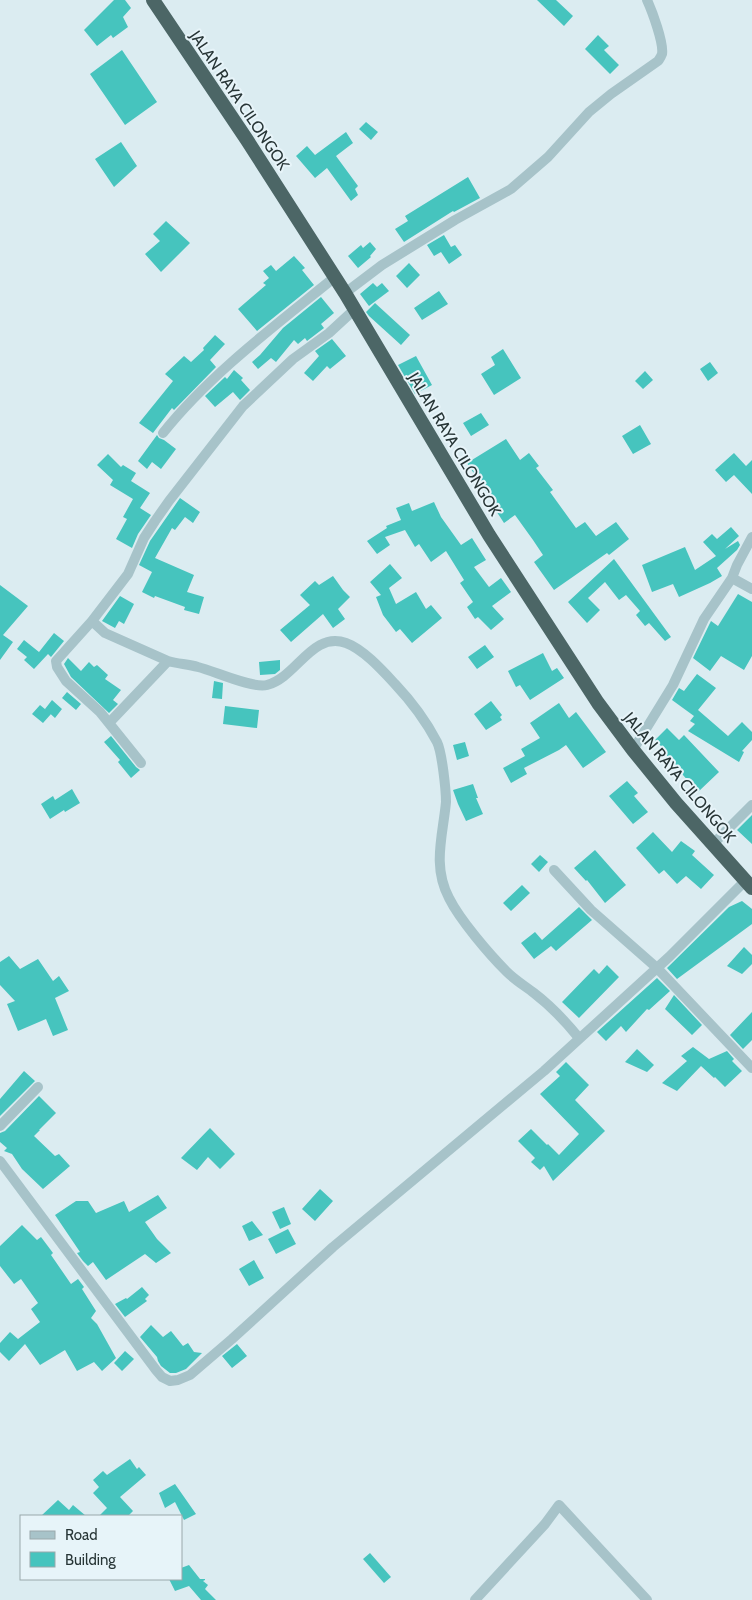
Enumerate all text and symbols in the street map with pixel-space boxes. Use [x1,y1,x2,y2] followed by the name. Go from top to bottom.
[185,26,293,174] street label: JALAN RAYA CILONGOK
[404,368,505,519] street label: JALAN RAYA CILONGOK
[619,708,740,846] street label: JALAN RAYA CILONGOK
[20,1515,182,1580] legend
[65,1526,98,1544] text: Road
[65,1551,116,1569] text: Building

